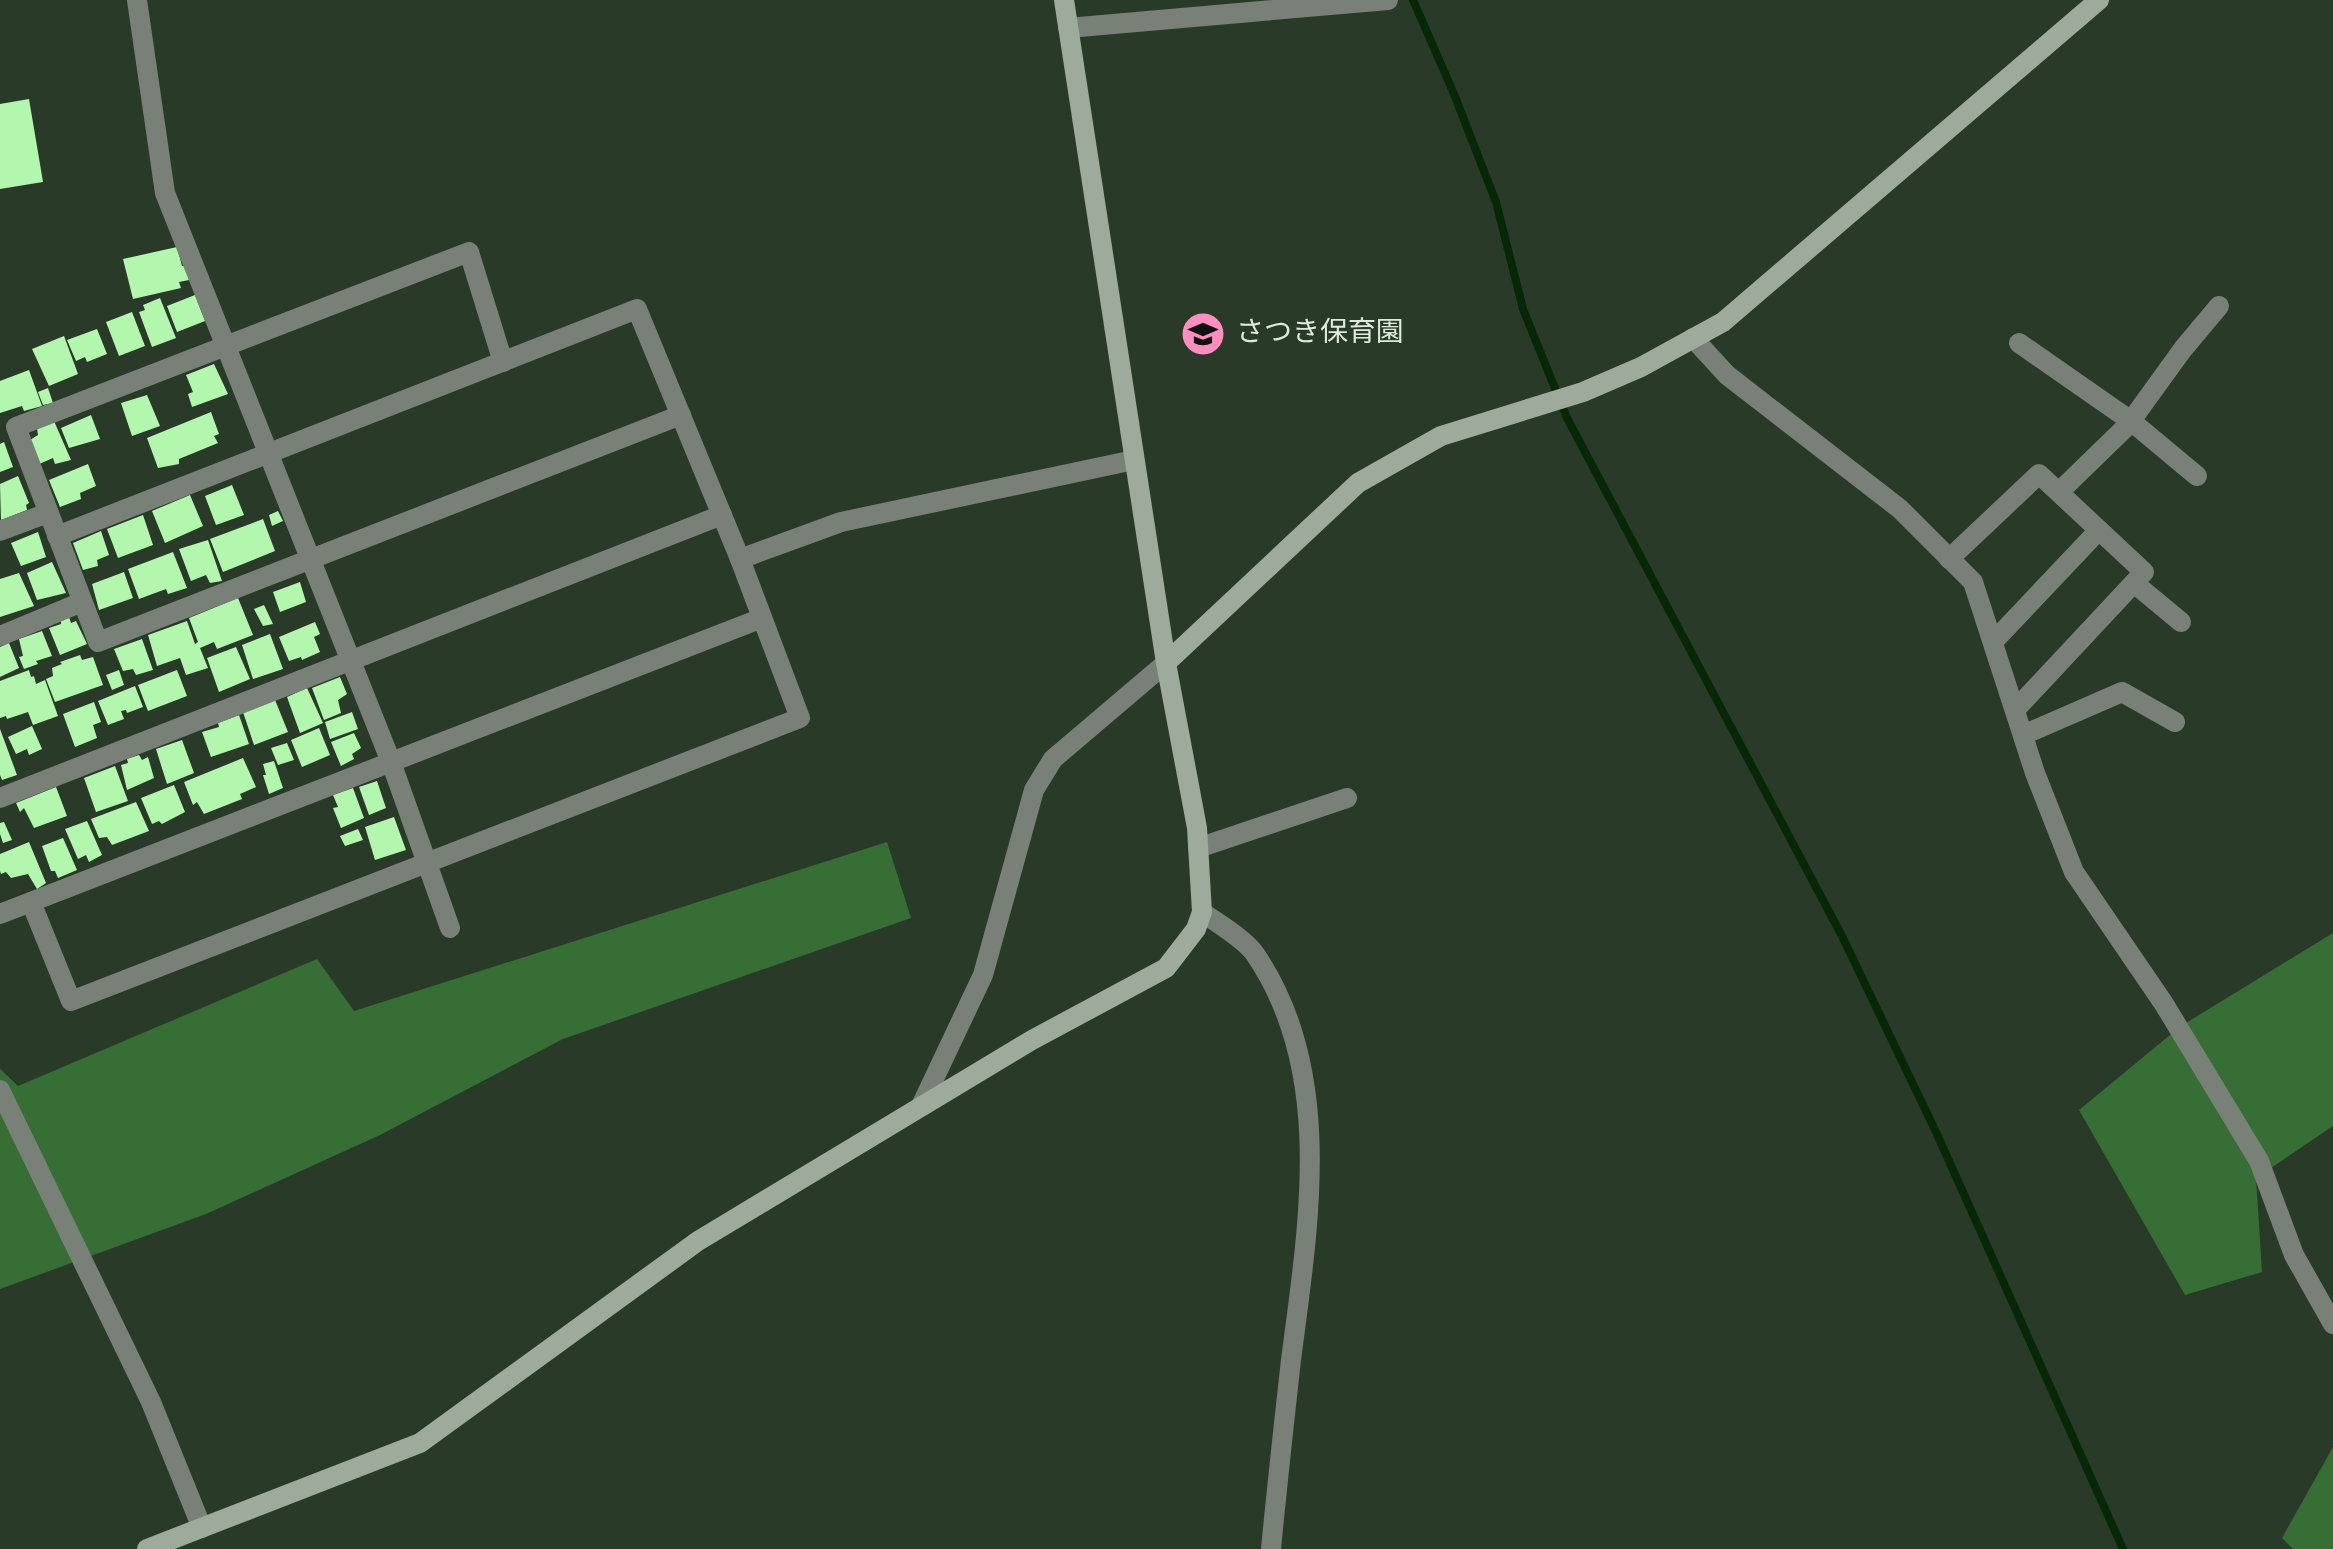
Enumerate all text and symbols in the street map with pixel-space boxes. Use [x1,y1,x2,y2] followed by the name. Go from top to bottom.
[1180,311,1226,357] school or university icon: さつき保育園
[1236,316,1404,352] place label: さつき保育園

